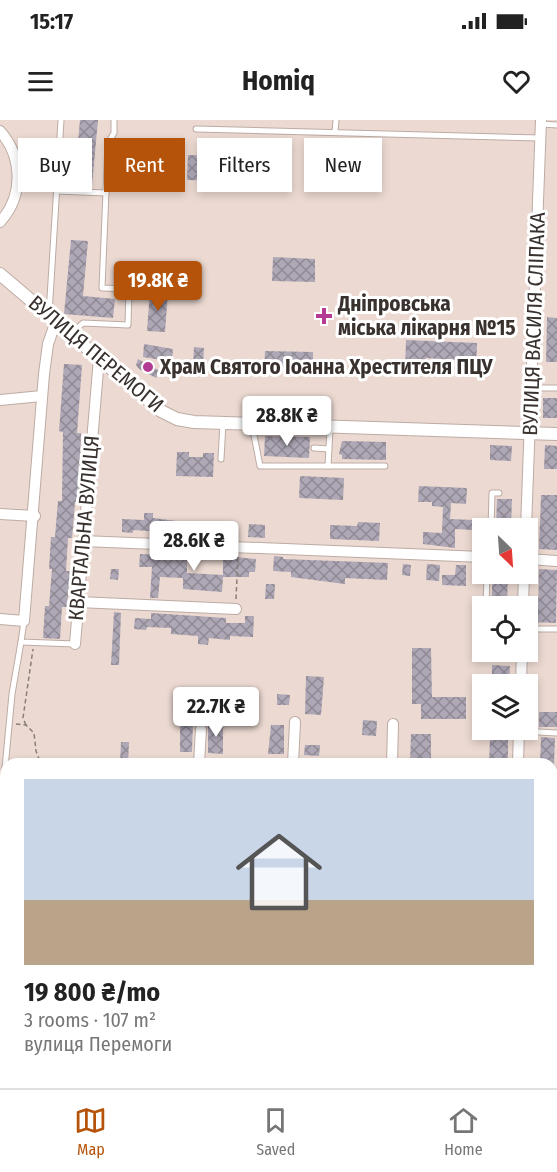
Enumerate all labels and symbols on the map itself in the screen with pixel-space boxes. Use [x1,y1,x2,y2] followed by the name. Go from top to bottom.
[517,212,551,436] street label: ВУЛИЦЯ ВАСИЛЯ СЛІПАКА
[103,261,213,312] pin: 19.8K ₴
[23,290,169,418] street label: ВУЛИЦЯ ПЕРЕМОГИ
[337,291,516,341] place label: Дніпровська міська лікарня №15
[315,307,333,325] marker: Дніпровська міська лікарня №15
[159,354,494,380] place label: Храм Святого Іоанна Хрестителя ПЦУ
[141,360,155,374] marker: Храм Святого Іоанна Хрестителя ПЦУ
[232,396,342,447] pin: 28.8K ₴
[63,434,105,622] street label: КВАРТАЛЬНА ВУЛИЦЯ
[472,518,538,584] north arrow
[139,521,249,572] pin: 28.6K ₴
[161,687,271,738] pin: 22.7K ₴

